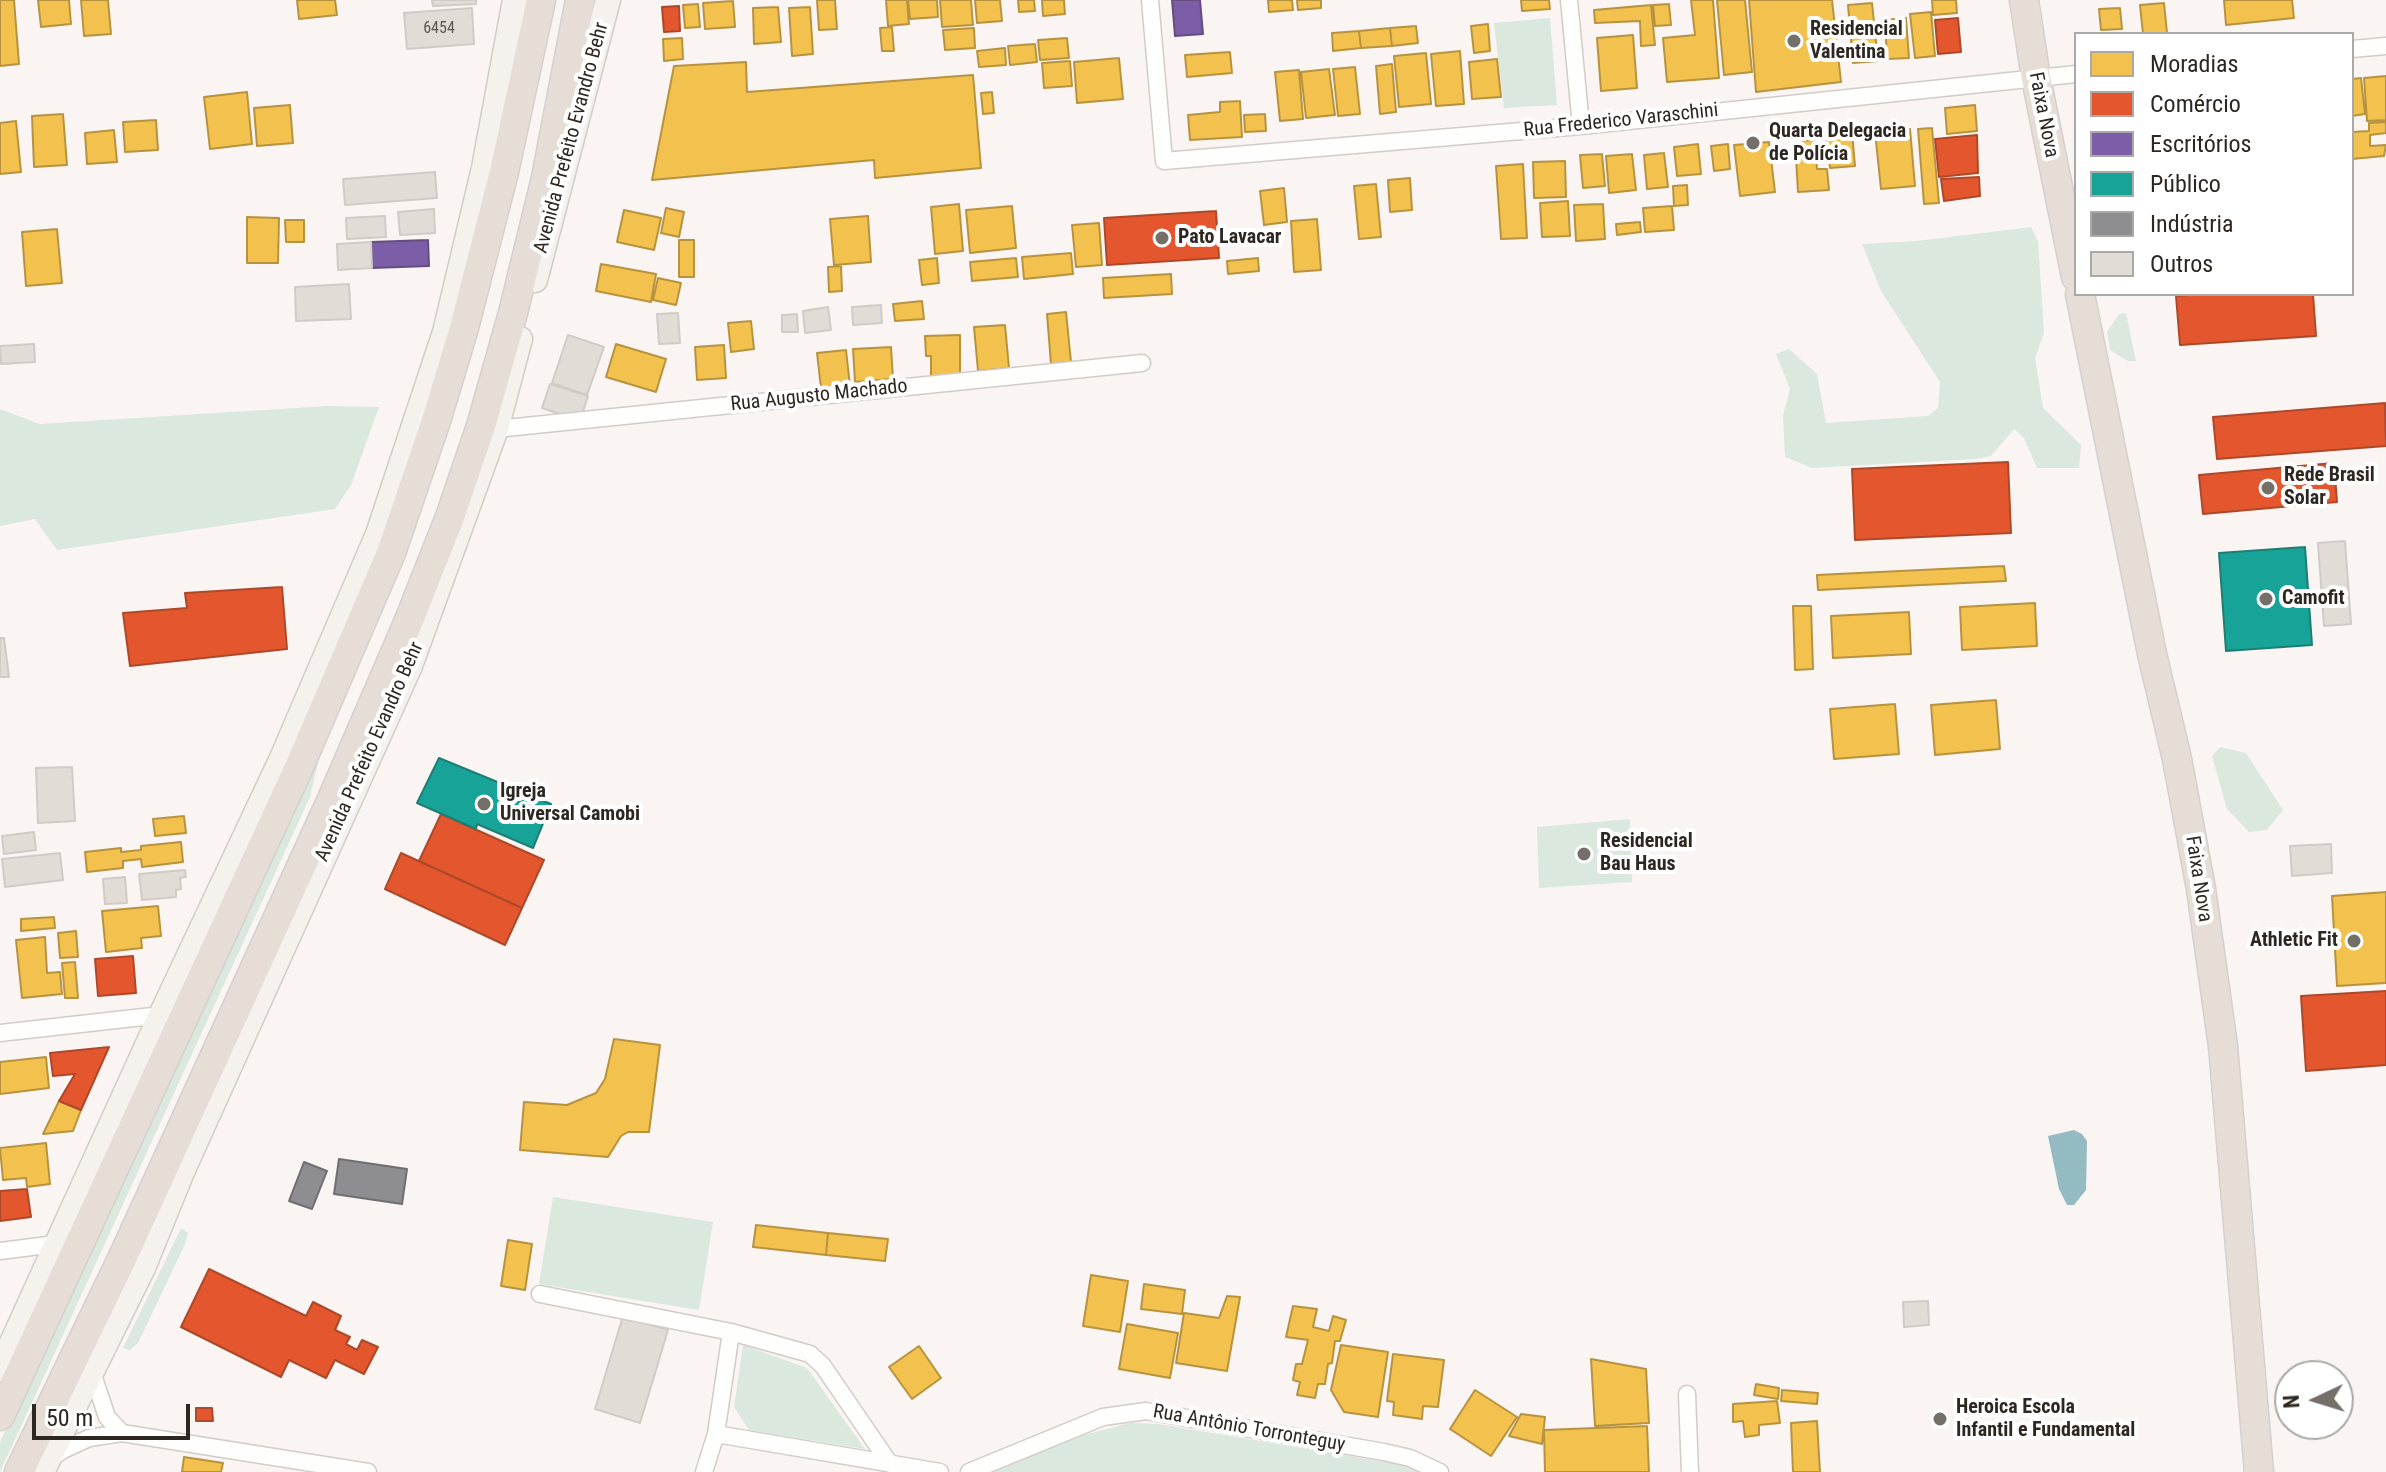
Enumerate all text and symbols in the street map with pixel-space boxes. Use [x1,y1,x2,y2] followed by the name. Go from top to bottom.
[1810,18,1903,65] place label: Residencial Valentina
[423,19,455,39] house number: 6454
[530,20,614,256] street label: Avenida Prefeito Evandro Behr
[1785,32,1803,50] marker: Residencial Valentina
[2074,32,2354,296] legend
[2150,50,2238,78] text: Moradias
[2023,70,2063,160] street label: Faixa Nova
[2150,90,2241,118] text: Comércio
[1523,99,1719,143] street label: Rua Frederico Varaschini
[1769,120,1906,167] place label: Quarta Delegacia de Polícia
[2150,130,2252,158] text: Escritórios
[1744,134,1762,152] marker: Quarta Delegacia de Polícia
[2150,170,2221,198] text: Público
[2150,210,2234,238] text: Indústria
[1178,226,1281,250] place label: Pato Lavacar
[1153,229,1171,247] marker: Pato Lavacar
[2150,250,2213,278] text: Outros
[729,375,909,417] street label: Rua Augusto Machado
[2284,464,2375,511] place label: Rede Brasil Solar
[2259,479,2277,497] marker: Rede Brasil Solar
[2282,587,2345,611] place label: Camofit
[2257,590,2275,608] marker: Camofit
[311,638,429,866] street label: Avenida Prefeito Evandro Behr
[500,780,640,827] place label: Igreja Universal Camobi
[475,795,493,813] marker: Igreja Universal Camobi
[1600,830,1693,877] place label: Residencial Bau Haus
[2179,834,2217,924] street label: Faixa Nova
[1575,845,1593,863] marker: Residencial Bau Haus
[2250,929,2338,953] place label: Athletic Fit
[2345,932,2363,950] marker: Athletic Fit
[2274,1360,2354,1440] north arrow
[36,1388,194,1438] scale bar
[2279,1394,2304,1409] text: N
[1956,1396,2135,1443] place label: Heroica Escola Infantil e Fundamental
[1151,1400,1347,1458] street label: Rua Antônio Torronteguy
[46,1404,93,1432] text: 50 m
[1931,1410,1949,1428] marker: Heroica Escola Infantil e Fundamental

